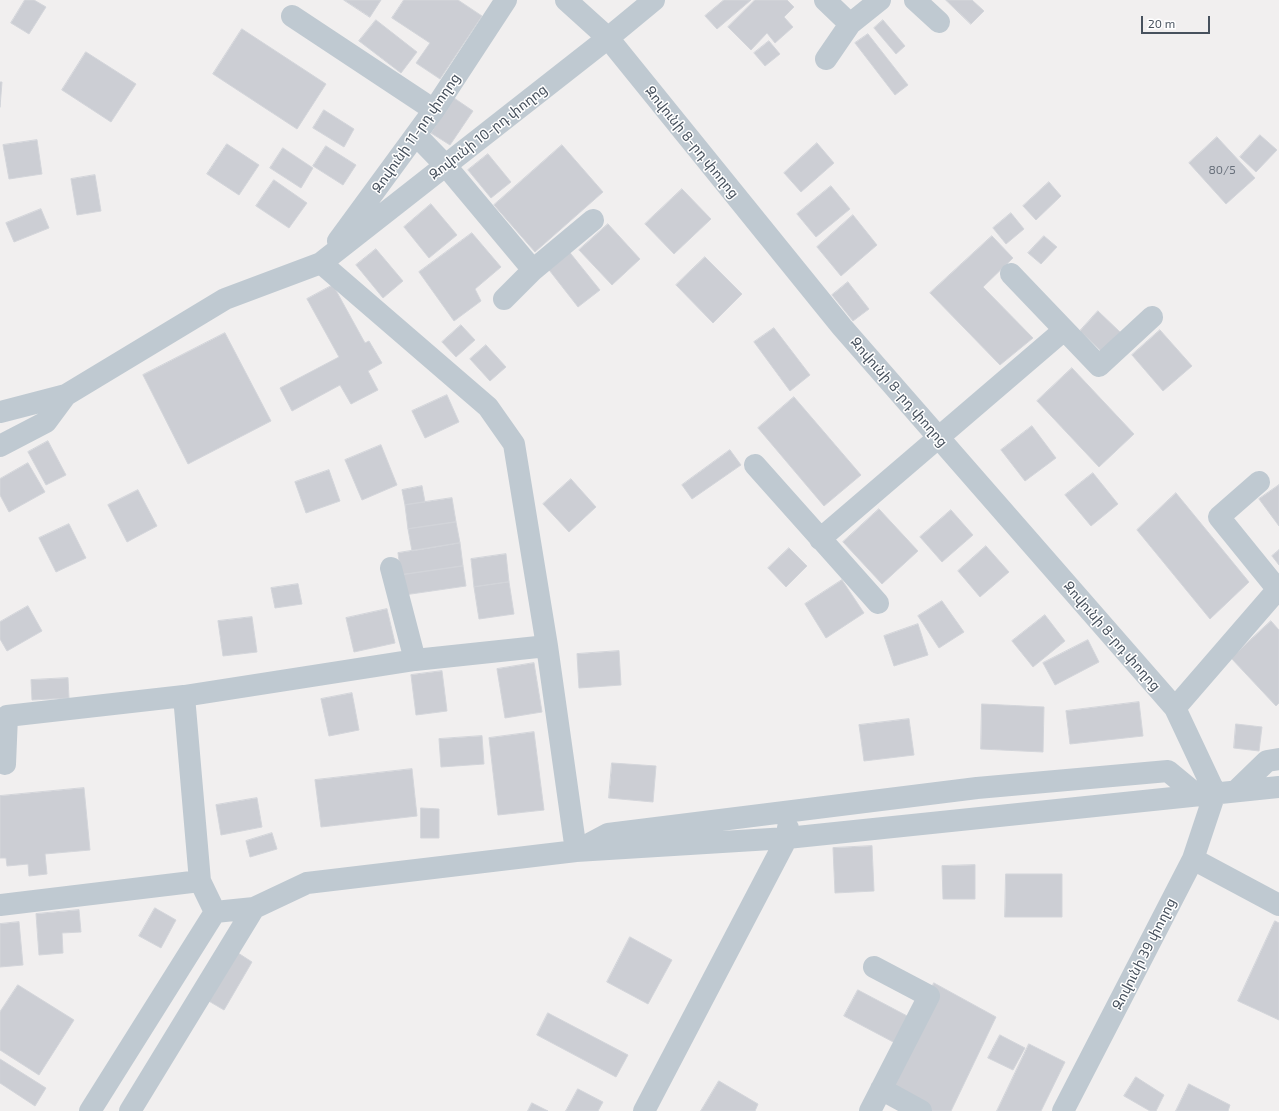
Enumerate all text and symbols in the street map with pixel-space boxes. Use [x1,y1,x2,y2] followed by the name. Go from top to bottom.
[1143,8,1212,34] scale bar
[1148,16,1175,30] text: 20 m
[368,70,464,196] street label: Զովունի 11-րդ փողոց
[426,81,550,183] street label: Զովունի 10-րդ փողոց
[642,82,742,202] street label: Զովունի 8-րդ փողոց
[1208,163,1236,177] house number: 80/5
[847,334,951,450] street label: Զովունի 8-րդ փողոց
[1060,578,1164,694] street label: Զովունի 8-րդ փողոց
[1109,895,1179,1013] street label: Զովունի 39 փողոց

